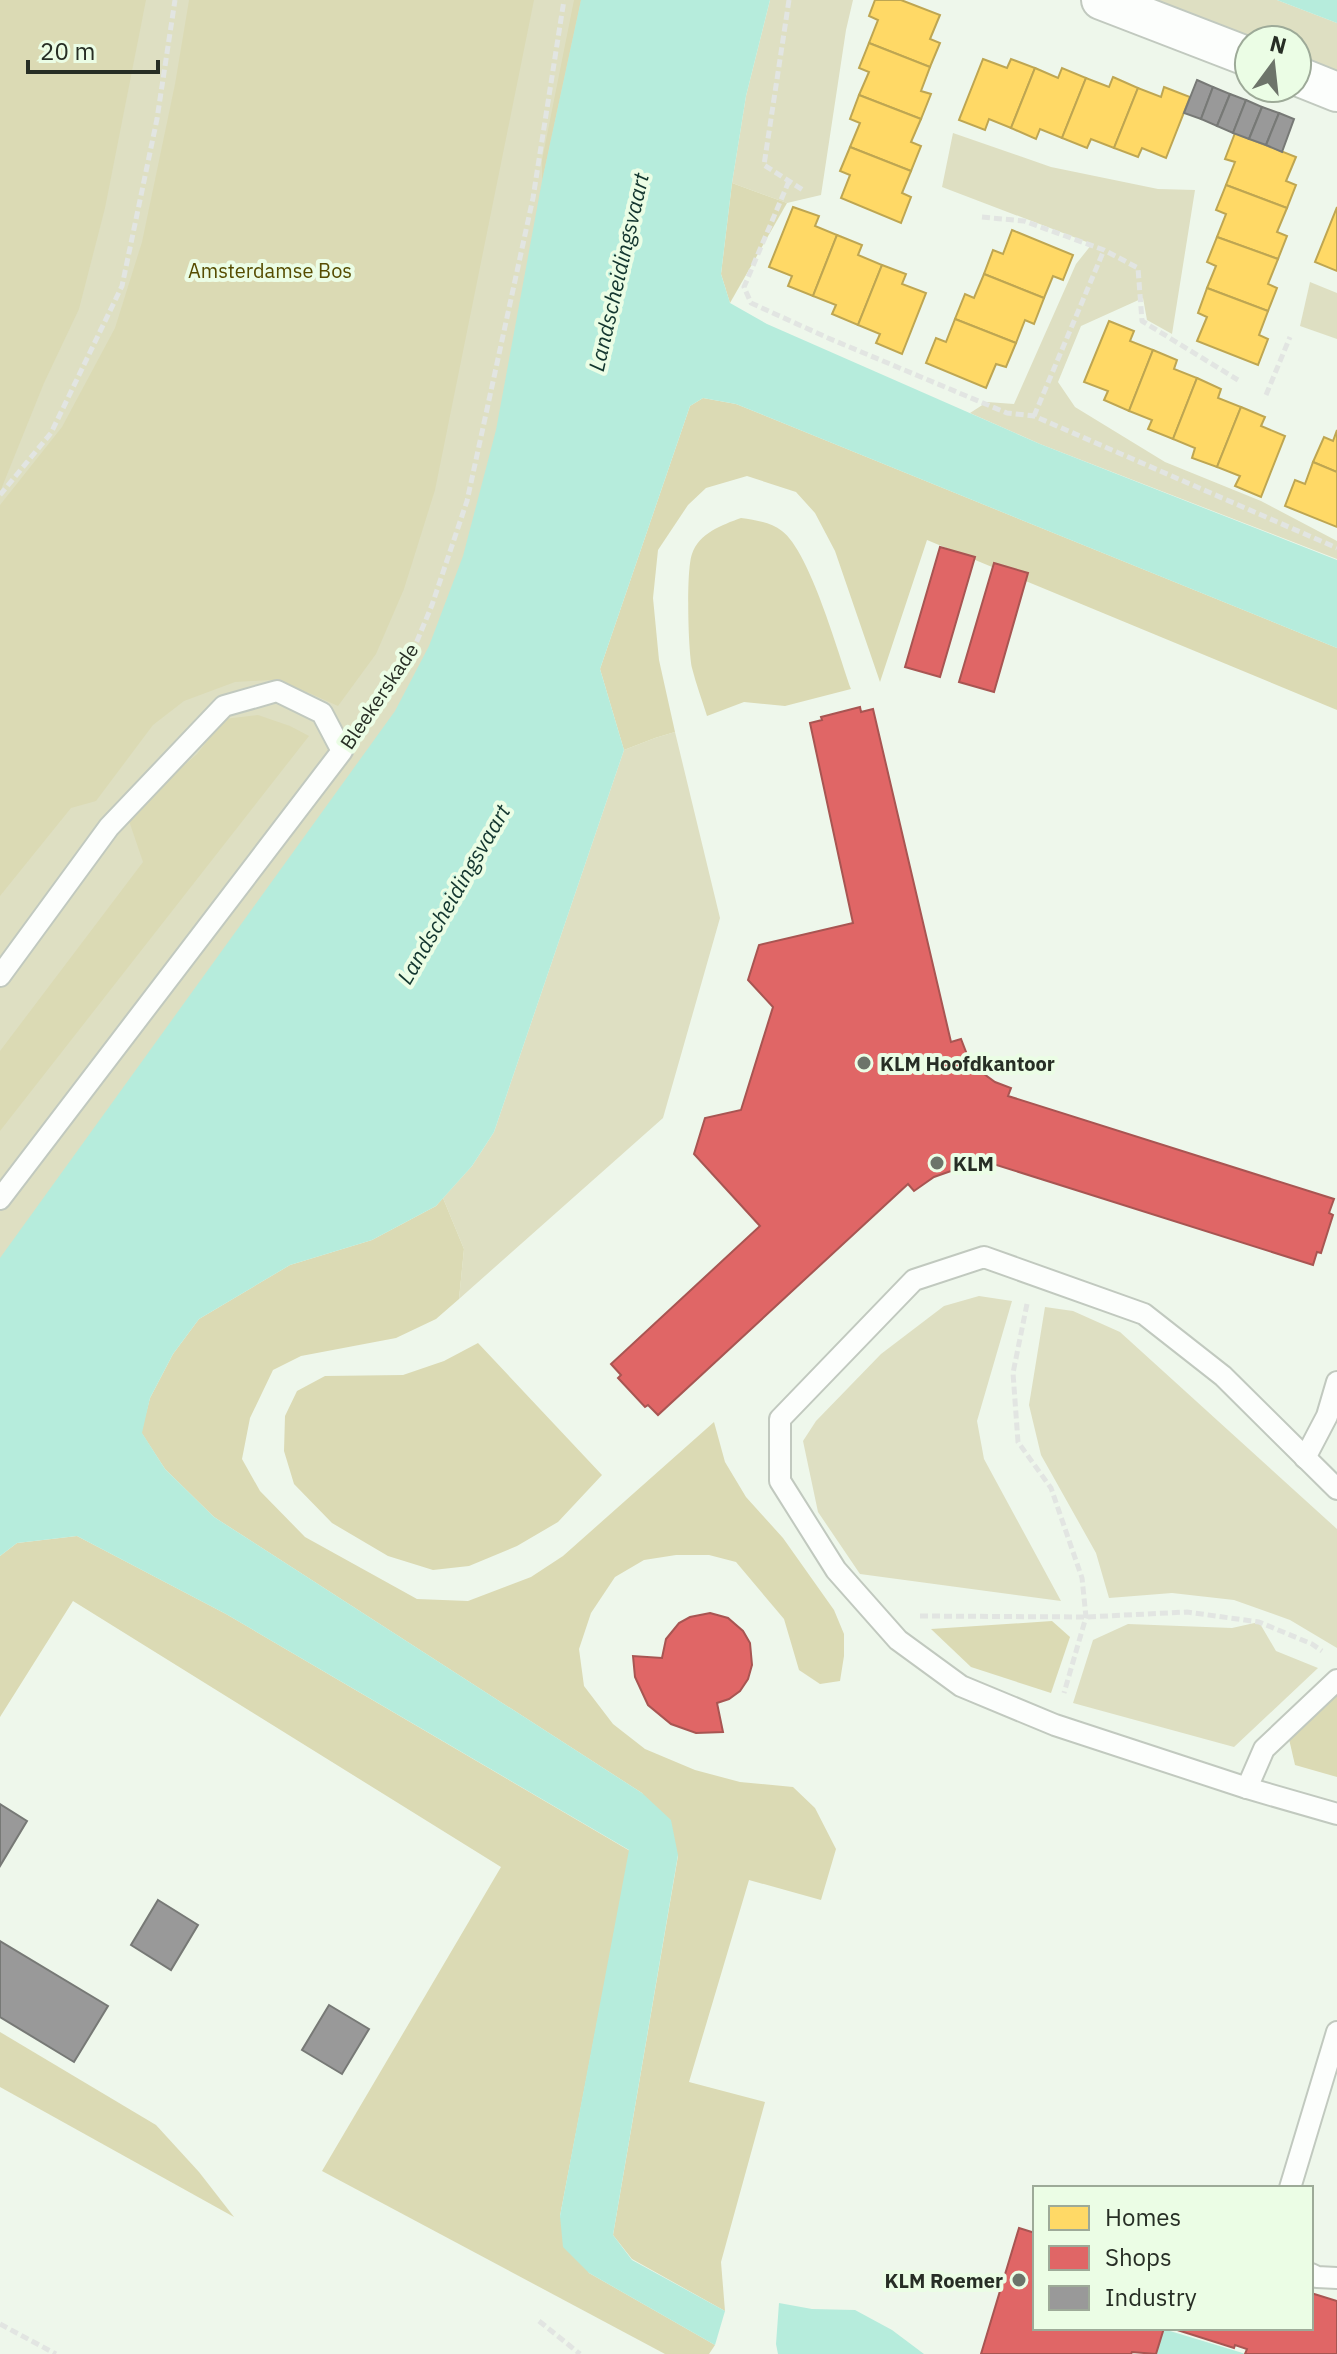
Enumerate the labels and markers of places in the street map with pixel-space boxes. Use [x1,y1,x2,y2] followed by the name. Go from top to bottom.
[880,1050,1055,1077] place label: KLM Hoofdkantoor
[855,1054,873,1072] marker: KLM Hoofdkantoor
[953,1150,994,1177] place label: KLM
[928,1154,946,1172] marker: KLM
[884,2267,1003,2294] place label: KLM Roemer
[1010,2271,1028,2289] marker: KLM Roemer

